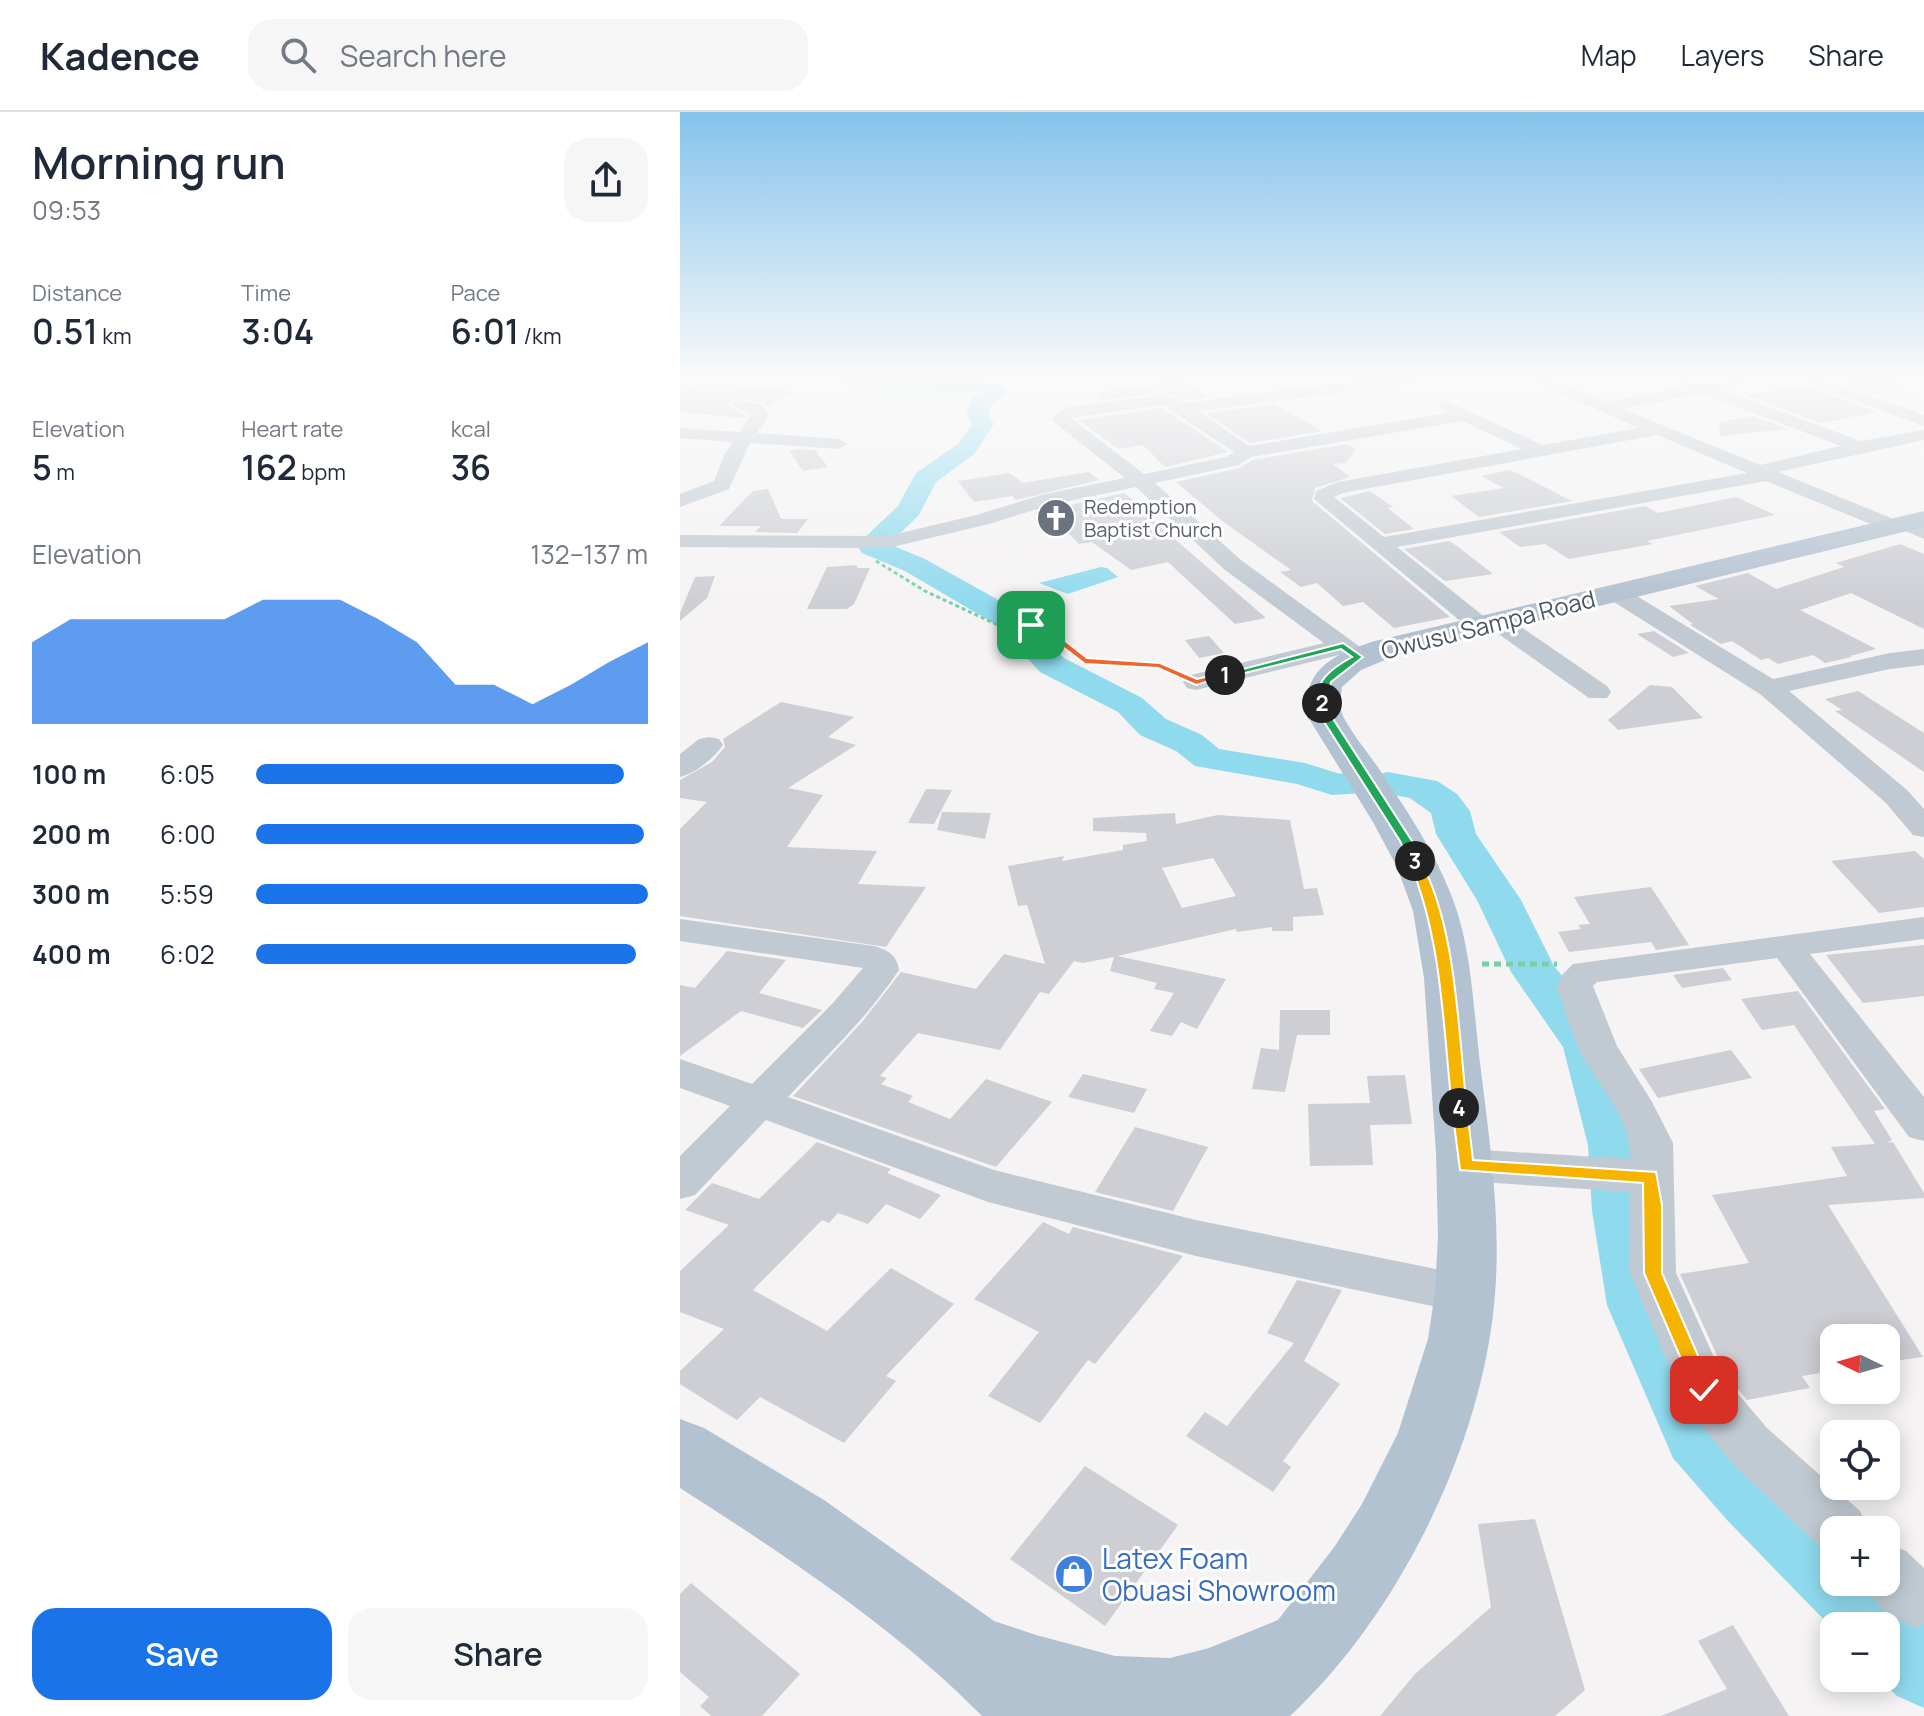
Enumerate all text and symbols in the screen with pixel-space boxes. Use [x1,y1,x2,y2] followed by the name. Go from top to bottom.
[248,19,808,91] search box
[40,29,200,81] text: Kadence
[276,33,320,77] icon: search
[340,35,507,76] text: Search here
[1581,36,1637,74] text: Map
[1681,36,1764,74] text: Layers
[1808,36,1884,74] text: Share
[32,132,286,192] text: Morning run
[564,138,648,222] button: share
[32,192,101,228] text: 09:53
[32,278,122,308] text: Distance
[241,278,291,308] text: Time
[451,278,500,308] text: Pace
[32,308,98,354] text: 0.51
[241,308,314,354] text: 3:04
[451,308,519,354] text: 6:01
[98,321,132,351] text: km
[519,321,562,351] text: /km
[32,414,125,444] text: Elevation
[241,414,343,444] text: Heart rate
[451,414,491,444] text: kcal
[32,444,52,490] text: 5
[241,444,297,490] text: 162
[451,444,491,490] text: 36
[52,457,75,487] text: m
[297,457,346,487] text: bpm
[1084,493,1222,543] place label: Redemption Baptist Church
[1035,497,1077,539] church icon: Redemption Baptist Church
[32,536,142,572] text: Elevation
[530,536,648,572] text: 132–137 m
[1378,581,1598,667] street label: Owusu Sampa Road
[997,591,1065,659] pin
[1009,603,1053,647] icon: arrive
[1205,655,1245,695] pin: 1
[1220,660,1230,690] text: 1
[1302,683,1342,723] pin: 2
[1315,688,1329,718] text: 2
[32,756,106,792] text: 100 m
[160,756,215,792] text: 6:05
[32,816,110,852] text: 200 m
[160,816,216,852] text: 6:00
[1395,841,1435,881] pin: 3
[1409,846,1421,876] text: 3
[32,876,110,912] text: 300 m
[160,876,214,912] text: 5:59
[32,936,111,972] text: 400 m
[160,936,215,972] text: 6:02
[1439,1088,1479,1128] pin: 4
[1452,1093,1466,1123] text: 4
[1820,1324,1900,1404] north arrow
[1820,1324,1900,1692] map controls
[1670,1356,1738,1424] pin
[1682,1368,1726,1412] icon: check
[1820,1420,1900,1500] button: locate
[1820,1516,1900,1596] button: +
[1102,1539,1336,1609] place label: Latex Foam Obuasi Showroom
[1053,1553,1095,1595] shop icon: Latex Foam Obuasi Showroom
[32,1608,332,1700] button: Save
[348,1608,648,1700] button: Share
[1820,1612,1900,1692] button: −

